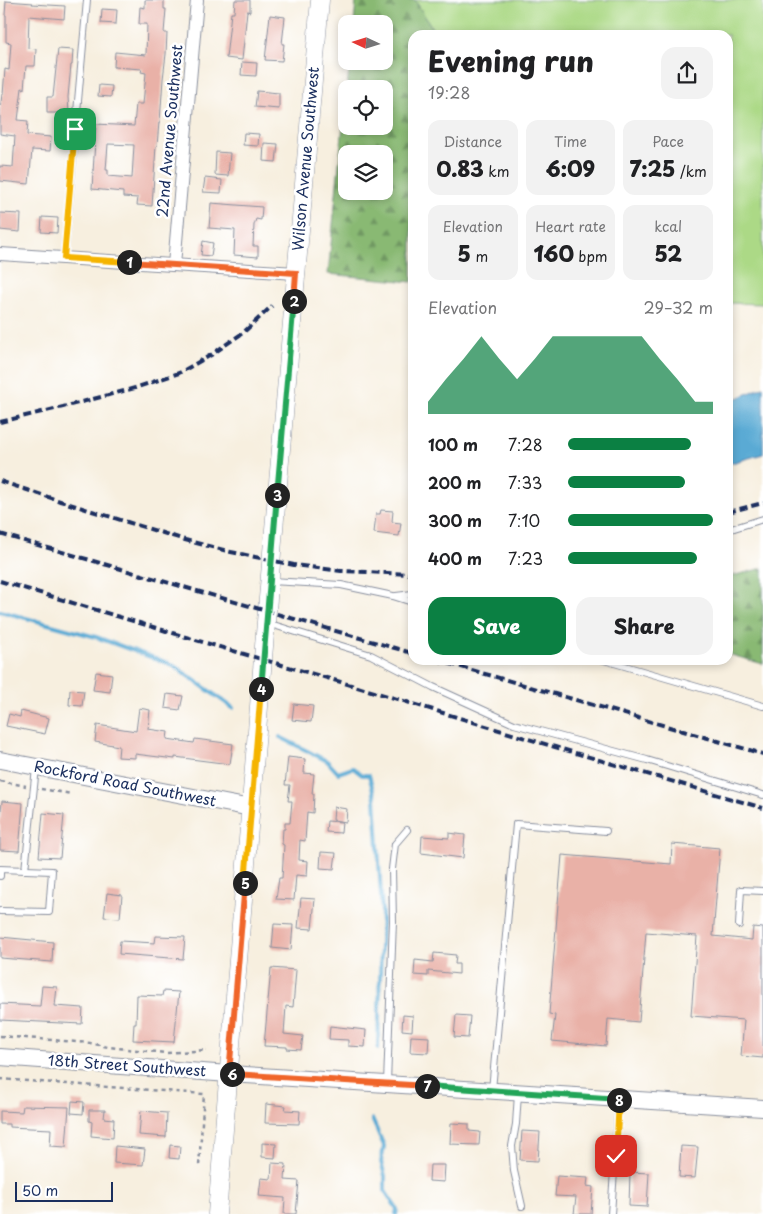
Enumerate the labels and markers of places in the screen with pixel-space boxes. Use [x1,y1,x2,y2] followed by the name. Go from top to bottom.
[54,108,96,150] pin
[116,250,142,274] pin: 1
[282,288,306,314] pin: 2
[264,482,290,508] pin: 3
[248,676,274,702] pin: 4
[232,870,258,896] pin: 5
[220,1062,244,1086] pin: 6
[414,1074,440,1098] pin: 7
[606,1088,632,1112] pin: 8
[595,1135,637,1177] pin

